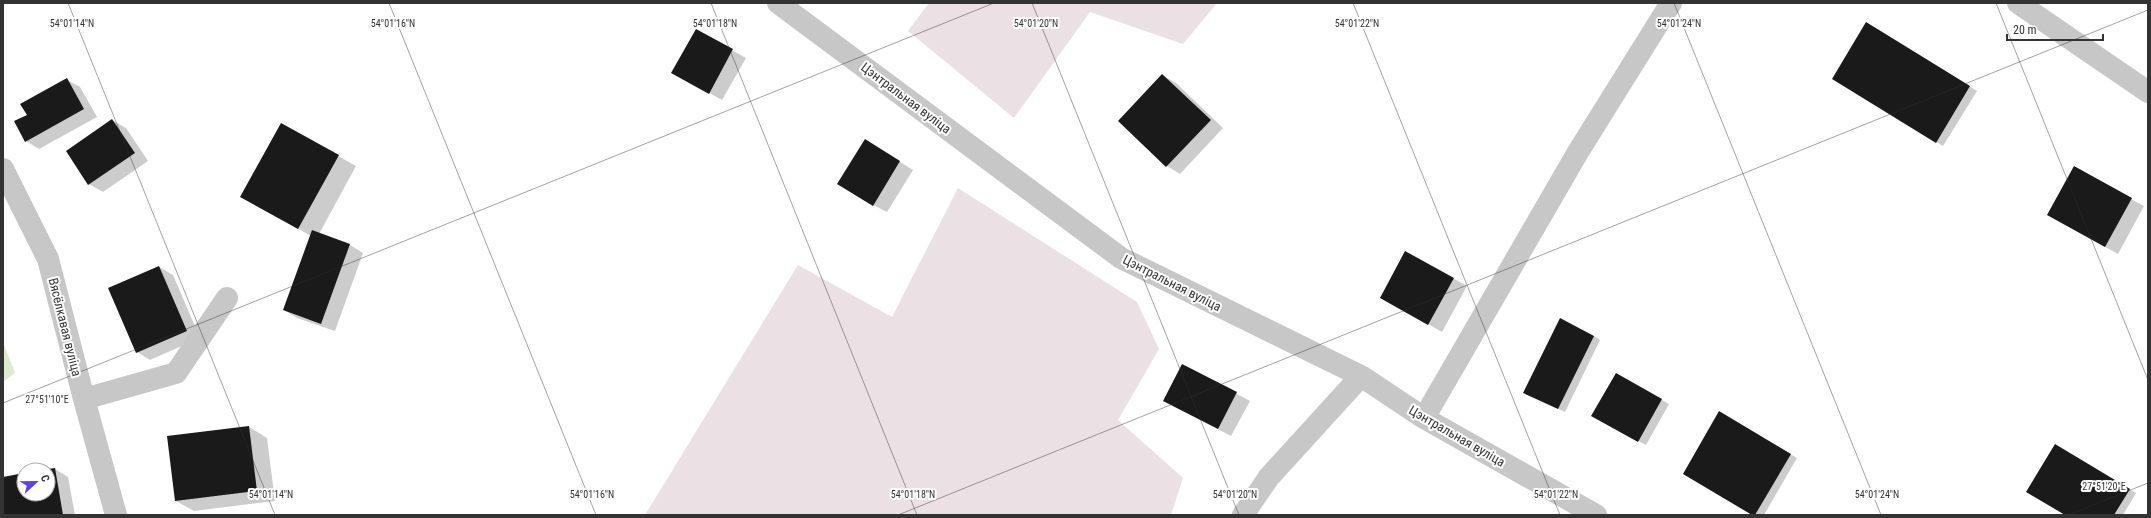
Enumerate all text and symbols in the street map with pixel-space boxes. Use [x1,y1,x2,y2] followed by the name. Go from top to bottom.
[2007,16,2103,42] scale bar
[50,18,94,29] text: 54°01'14"N
[371,18,415,29] text: 54°01'16"N
[693,18,737,29] text: 54°01'18"N
[1014,18,1058,29] text: 54°01'20"N
[1335,18,1379,29] text: 54°01'22"N
[1657,18,1701,29] text: 54°01'24"N
[2013,23,2037,37] text: 20 m
[858,59,954,137] street label: Цэнтральная вуліца
[1120,252,1224,314] street label: Цэнтральная вуліца
[46,276,84,378] street label: Вясёлкавая вуліца
[25,394,69,405] text: 27°51'10"E
[1406,402,1508,470] street label: Цэнтральная вуліца
[16,462,56,502] north arrow
[38,473,52,484] text: С
[2082,481,2126,492] text: 27°51'20"E
[249,489,293,500] text: 54°01'14"N
[570,489,614,500] text: 54°01'16"N
[891,489,935,500] text: 54°01'18"N
[1213,489,1257,500] text: 54°01'20"N
[1534,489,1578,500] text: 54°01'22"N
[1855,489,1899,500] text: 54°01'24"N

